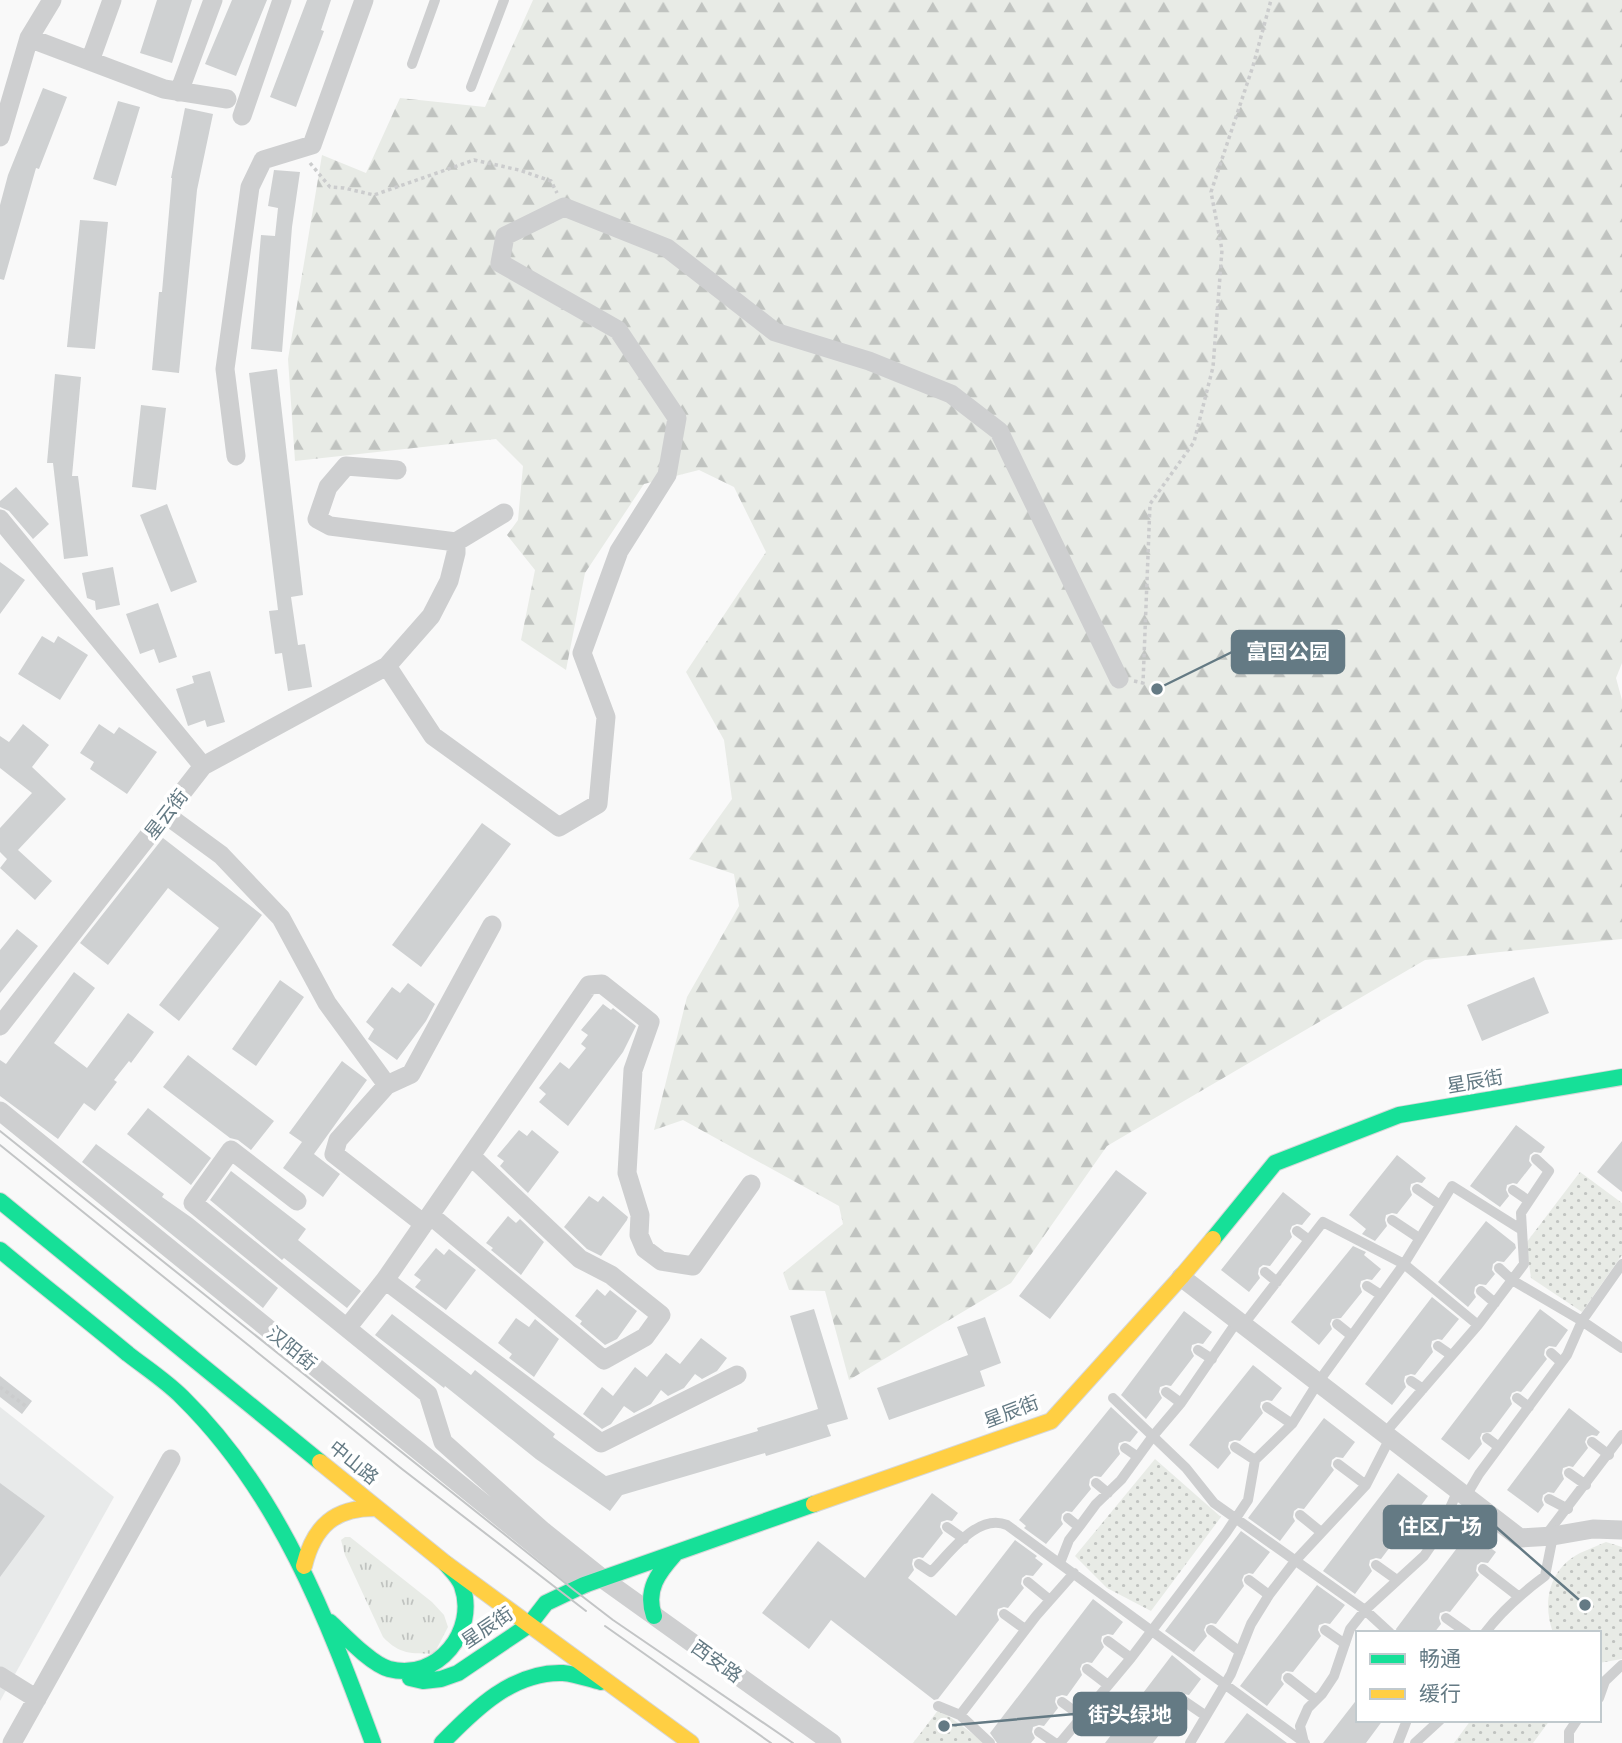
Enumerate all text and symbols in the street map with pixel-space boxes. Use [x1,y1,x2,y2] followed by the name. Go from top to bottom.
[1232,631,1344,673] callout: 富国公园
[1246,635,1330,667] text: 富国公园
[137,782,195,845] street label: 星云街
[1444,1061,1506,1100] street label: 星辰街
[261,1318,324,1377] street label: 汉阳街
[979,1387,1043,1434] street label: 星辰街
[323,1432,386,1491] street label: 中山路
[1384,1506,1496,1548] callout: 住区广场
[1398,1510,1482,1542] text: 住区广场
[455,1599,518,1655] street label: 星辰街
[1356,1631,1601,1722] legend
[686,1632,749,1689] street label: 西安路
[1419,1642,1461,1674] text: 畅通
[1419,1677,1461,1709] text: 缓行
[1074,1693,1186,1735] callout: 街头绿地
[1088,1698,1172,1730] text: 街头绿地

